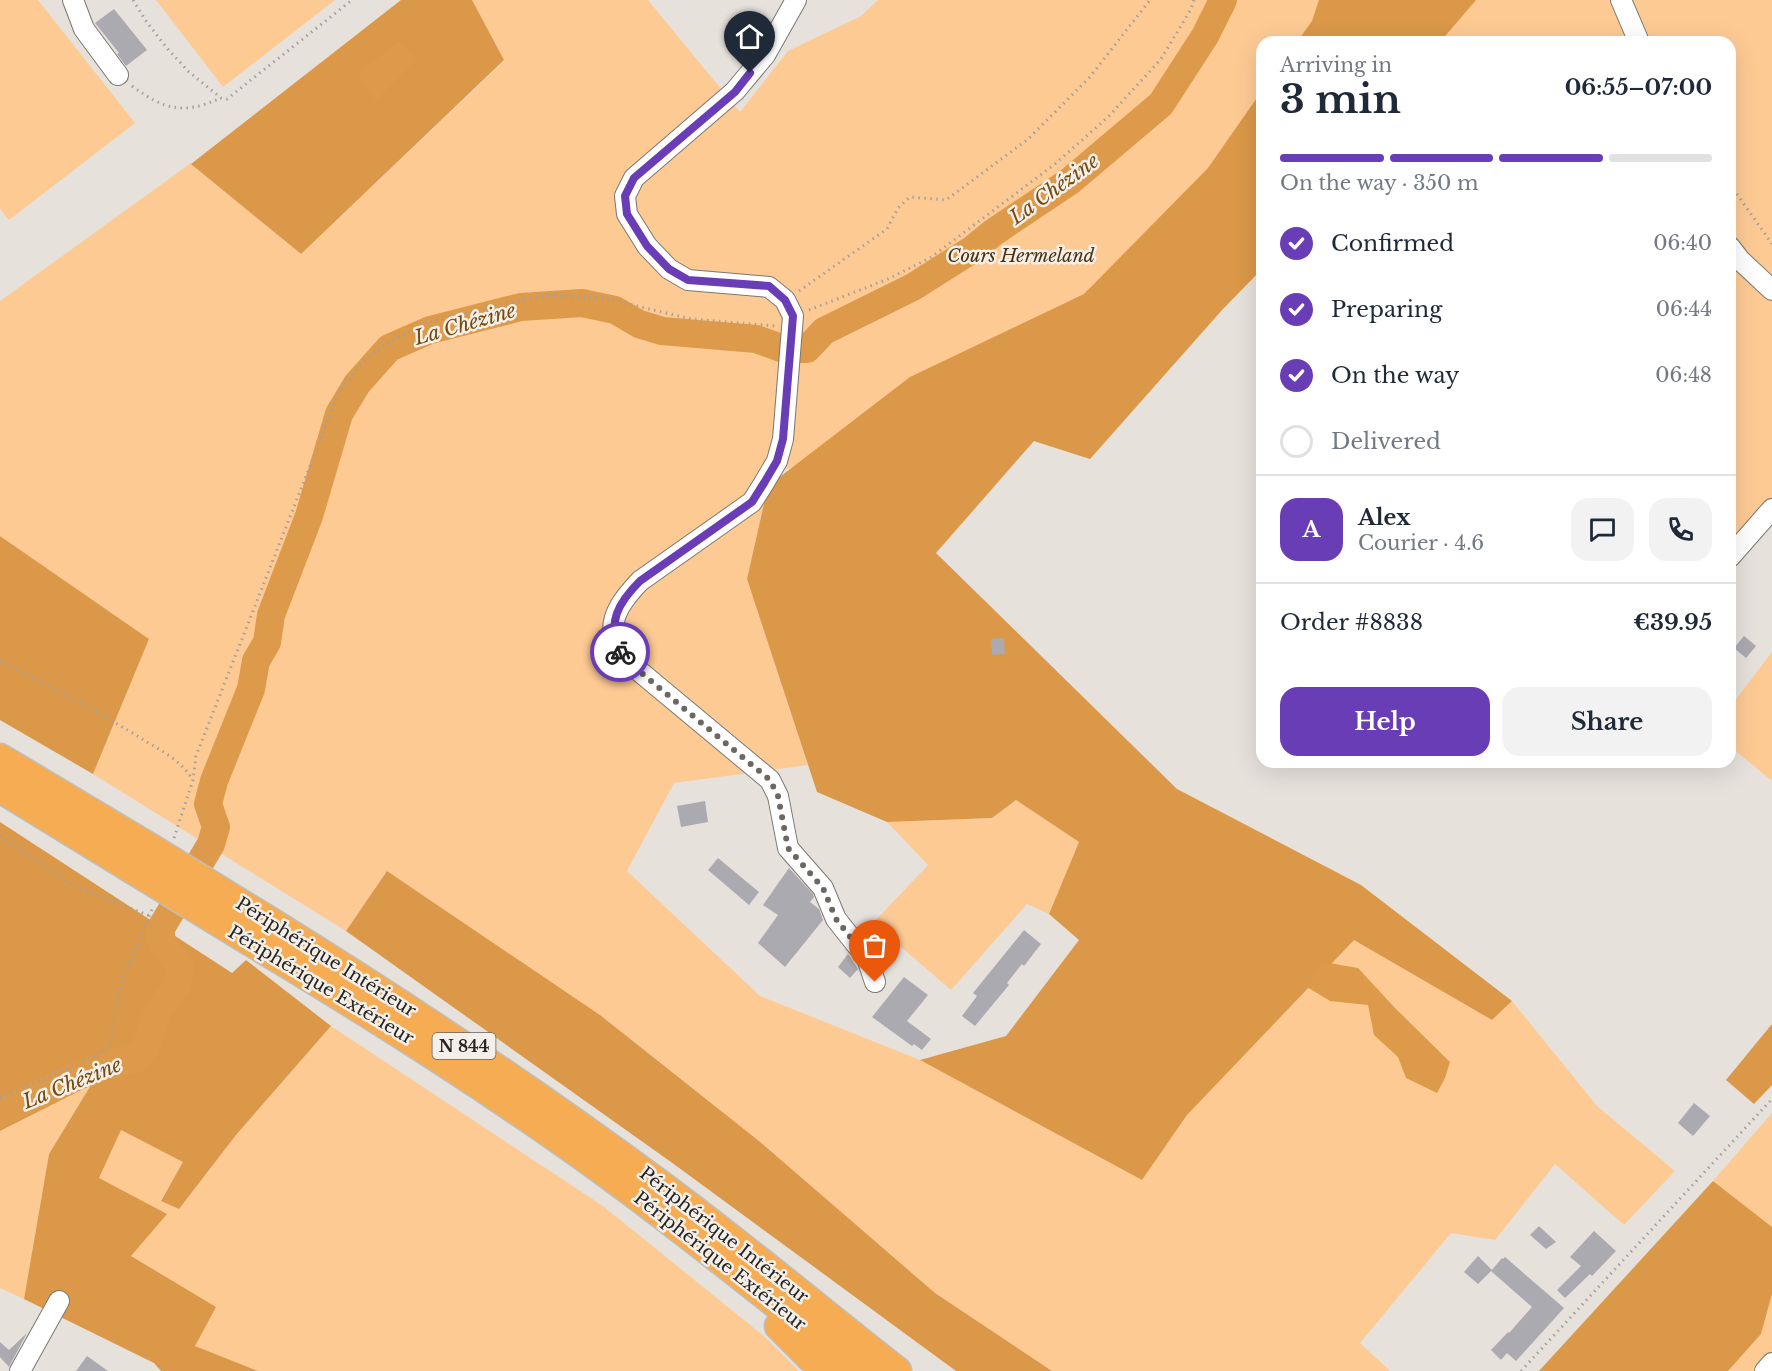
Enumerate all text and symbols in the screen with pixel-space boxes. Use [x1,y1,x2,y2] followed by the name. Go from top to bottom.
[724,11,775,73] pin
[733,20,766,53] icon: home
[1280,53,1392,77] text: Arriving in
[1565,74,1712,101] text: 06:55–07:00
[1280,75,1401,124] text: 3 min
[1004,149,1103,230] water label: La Chézine
[1280,171,1478,195] text: On the way · 350 m
[1280,227,1313,260] icon: check
[1331,230,1454,257] text: Confirmed
[1653,231,1712,255] text: 06:40
[947,245,1095,267] park label: Cours Hermeland
[1280,293,1313,326] icon: check
[1331,296,1442,323] text: Preparing
[1656,297,1712,321] text: 06:44
[411,298,518,350] water label: La Chézine
[1280,359,1313,392] icon: check
[1331,362,1459,389] text: On the way
[1655,363,1712,387] text: 06:48
[1331,428,1441,455] text: Delivered
[1571,498,1634,561] button: chat
[1649,498,1712,561] button: phone
[1358,504,1411,531] text: Alex
[1303,516,1320,543] text: A
[1358,531,1484,555] text: Courier · 4.6
[1280,609,1423,636] text: Order #8838
[1633,609,1712,636] text: €39.95
[590,622,650,682] courier
[604,636,637,669] icon: bike
[1280,687,1490,756] button: Help
[1502,687,1712,756] button: Share
[232,892,421,1022] street label: Périphérique Intérieur
[849,920,900,982] pin
[224,921,418,1049] street label: Périphérique Extérieur
[858,929,891,962] icon: bag
[432,1033,496,1059] road number: N 844
[18,1052,125,1114] water label: La Chézine
[635,1162,813,1308] street label: Périphérique Intérieur
[629,1187,811,1335] street label: Périphérique Extérieur

